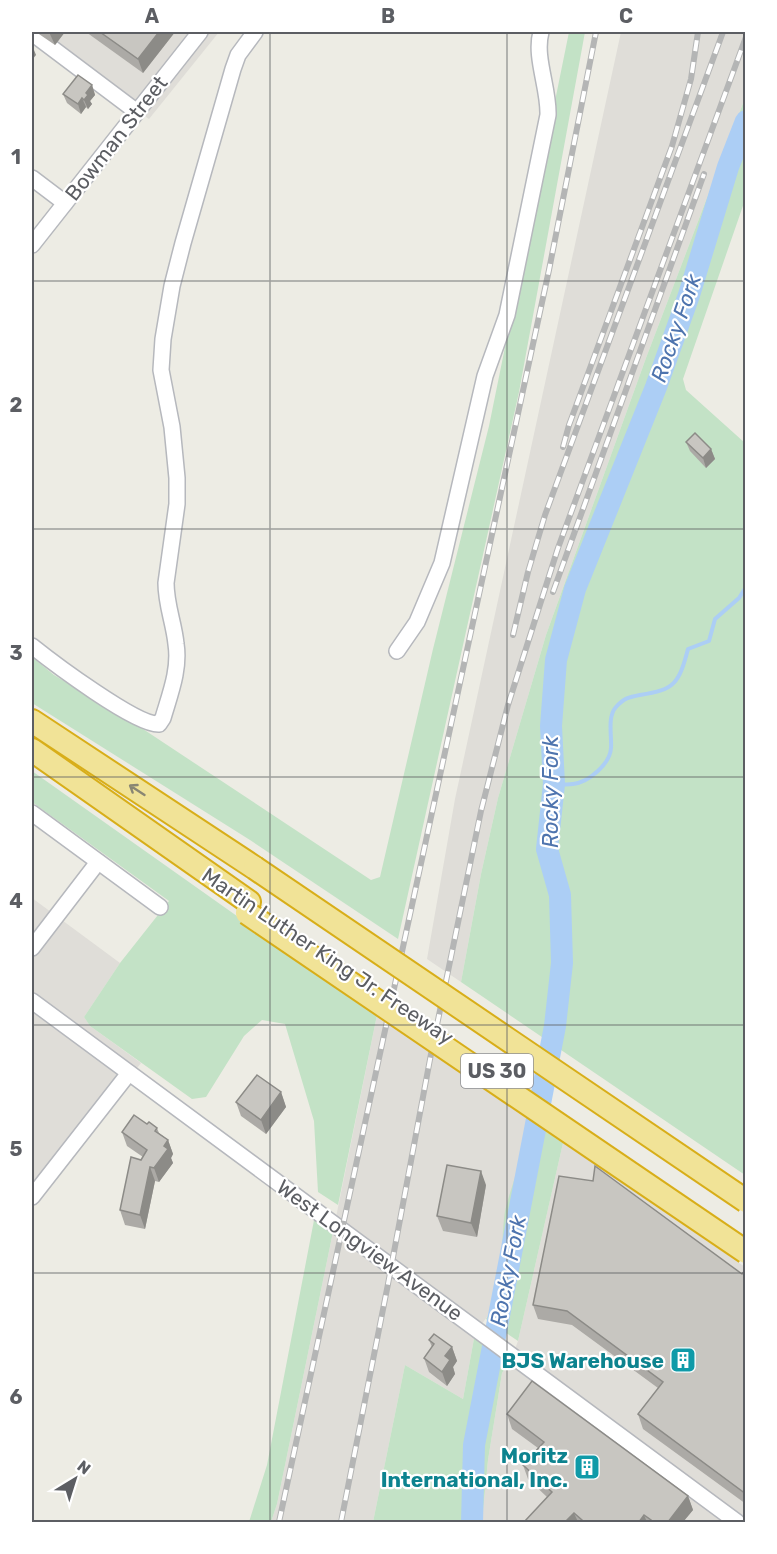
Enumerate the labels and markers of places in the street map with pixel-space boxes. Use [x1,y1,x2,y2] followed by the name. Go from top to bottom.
[668,1345,698,1375] building icon: BJS Warehouse
[502,1348,664,1373] place label: BJS Warehouse
[381,1443,568,1492] place label: Moritz International, Inc.
[572,1452,602,1482] building icon: Moritz International, Inc.

